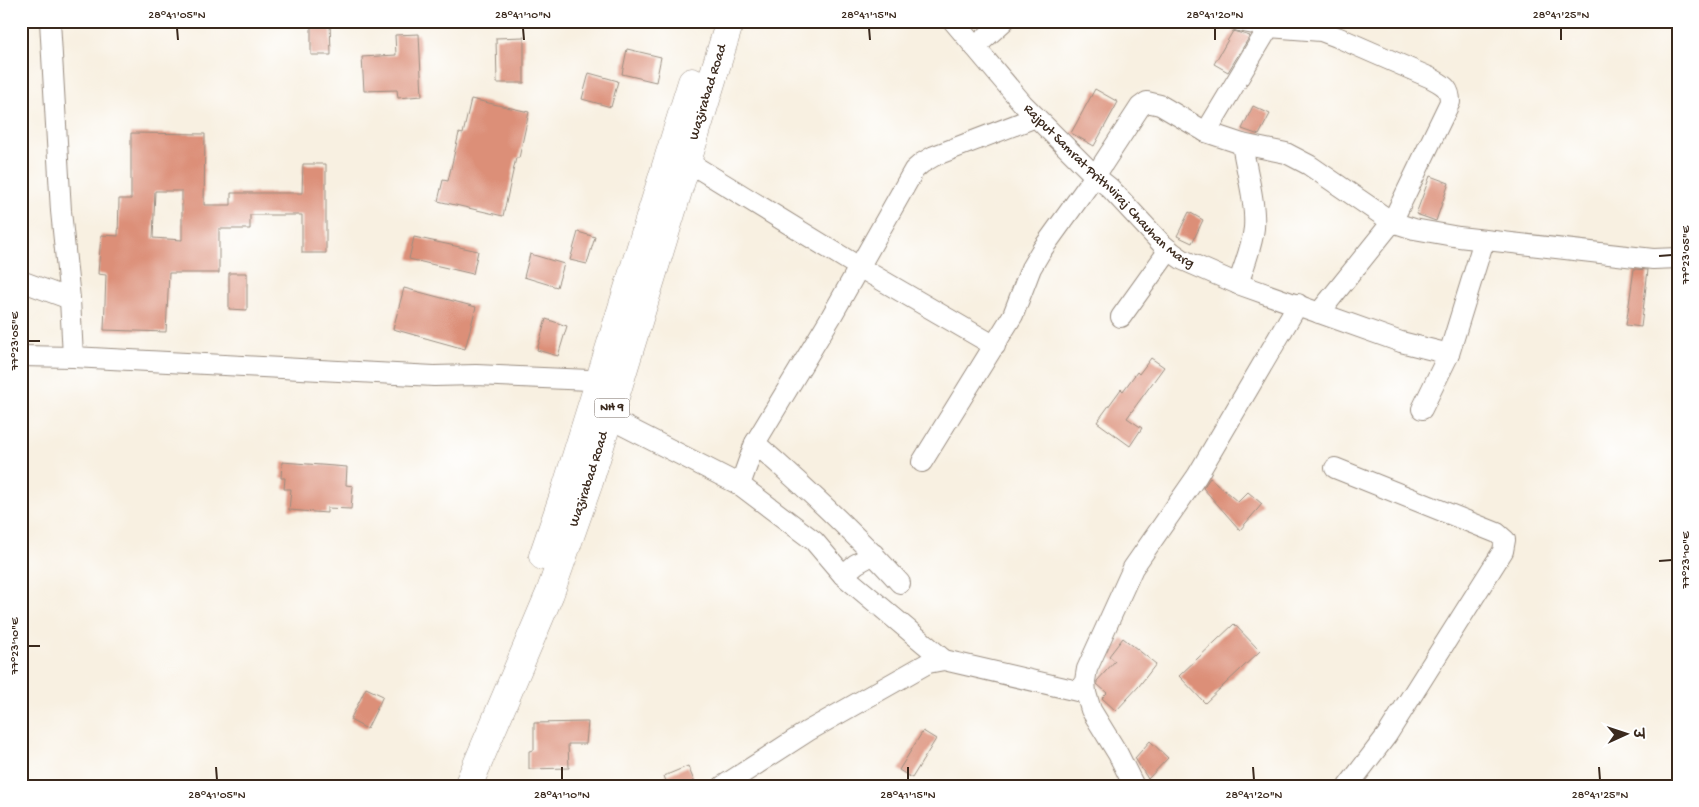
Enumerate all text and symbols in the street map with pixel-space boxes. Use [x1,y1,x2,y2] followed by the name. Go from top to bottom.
[148,9,206,23] text: 28°41'05"N
[495,9,551,23] text: 28°41'10"N
[841,9,897,23] text: 28°41'15"N
[1187,9,1244,23] text: 28°41'20"N
[1533,9,1589,23] text: 28°41'25"N
[686,41,731,142] street label: Wazirabad Road
[1020,101,1197,272] street label: Rajput Samrat Prithviraj Chauhan Marg
[1680,225,1694,285] text: 77°23'05"E
[9,311,23,371] text: 77°23'05"E
[594,398,630,418] road number: NH 9
[565,428,613,529] street label: Wazirabad Road
[1680,531,1694,590] text: 77°23'10"E
[9,617,23,676] text: 77°23'10"E
[1602,710,1652,760] north arrow
[1628,726,1645,740] text: उ
[188,789,246,803] text: 28°41'05"N
[534,789,590,803] text: 28°41'10"N
[880,789,936,803] text: 28°41'15"N
[1226,789,1283,803] text: 28°41'20"N
[1572,789,1628,803] text: 28°41'25"N

